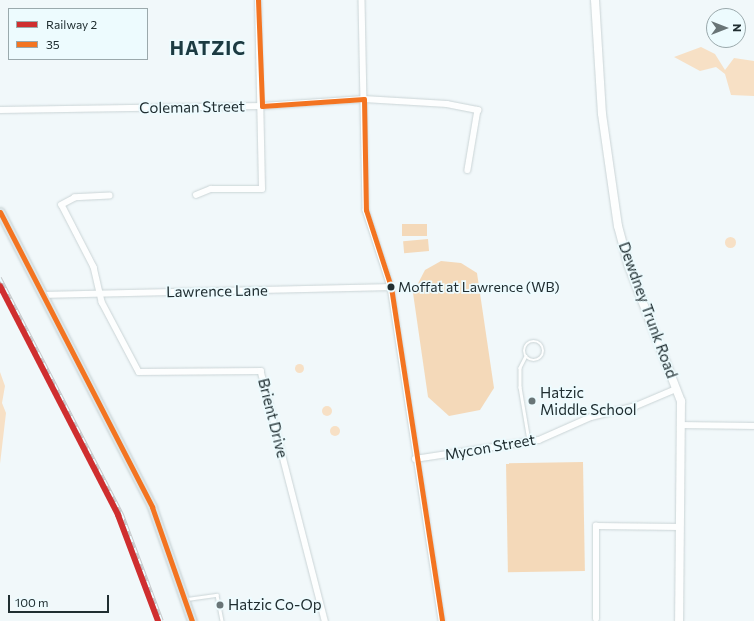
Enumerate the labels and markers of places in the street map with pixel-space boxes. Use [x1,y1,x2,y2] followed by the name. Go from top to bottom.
[398,279,560,295] place label: Moffat at Lawrence (WB)
[386,282,396,292] marker: Moffat at Lawrence (WB)
[540,383,637,418] place label: Hatzic Middle School
[527,396,537,406] marker: Hatzic Middle School
[228,596,322,614] place label: Hatzic Co-Op
[215,600,225,610] marker: Hatzic Co-Op

